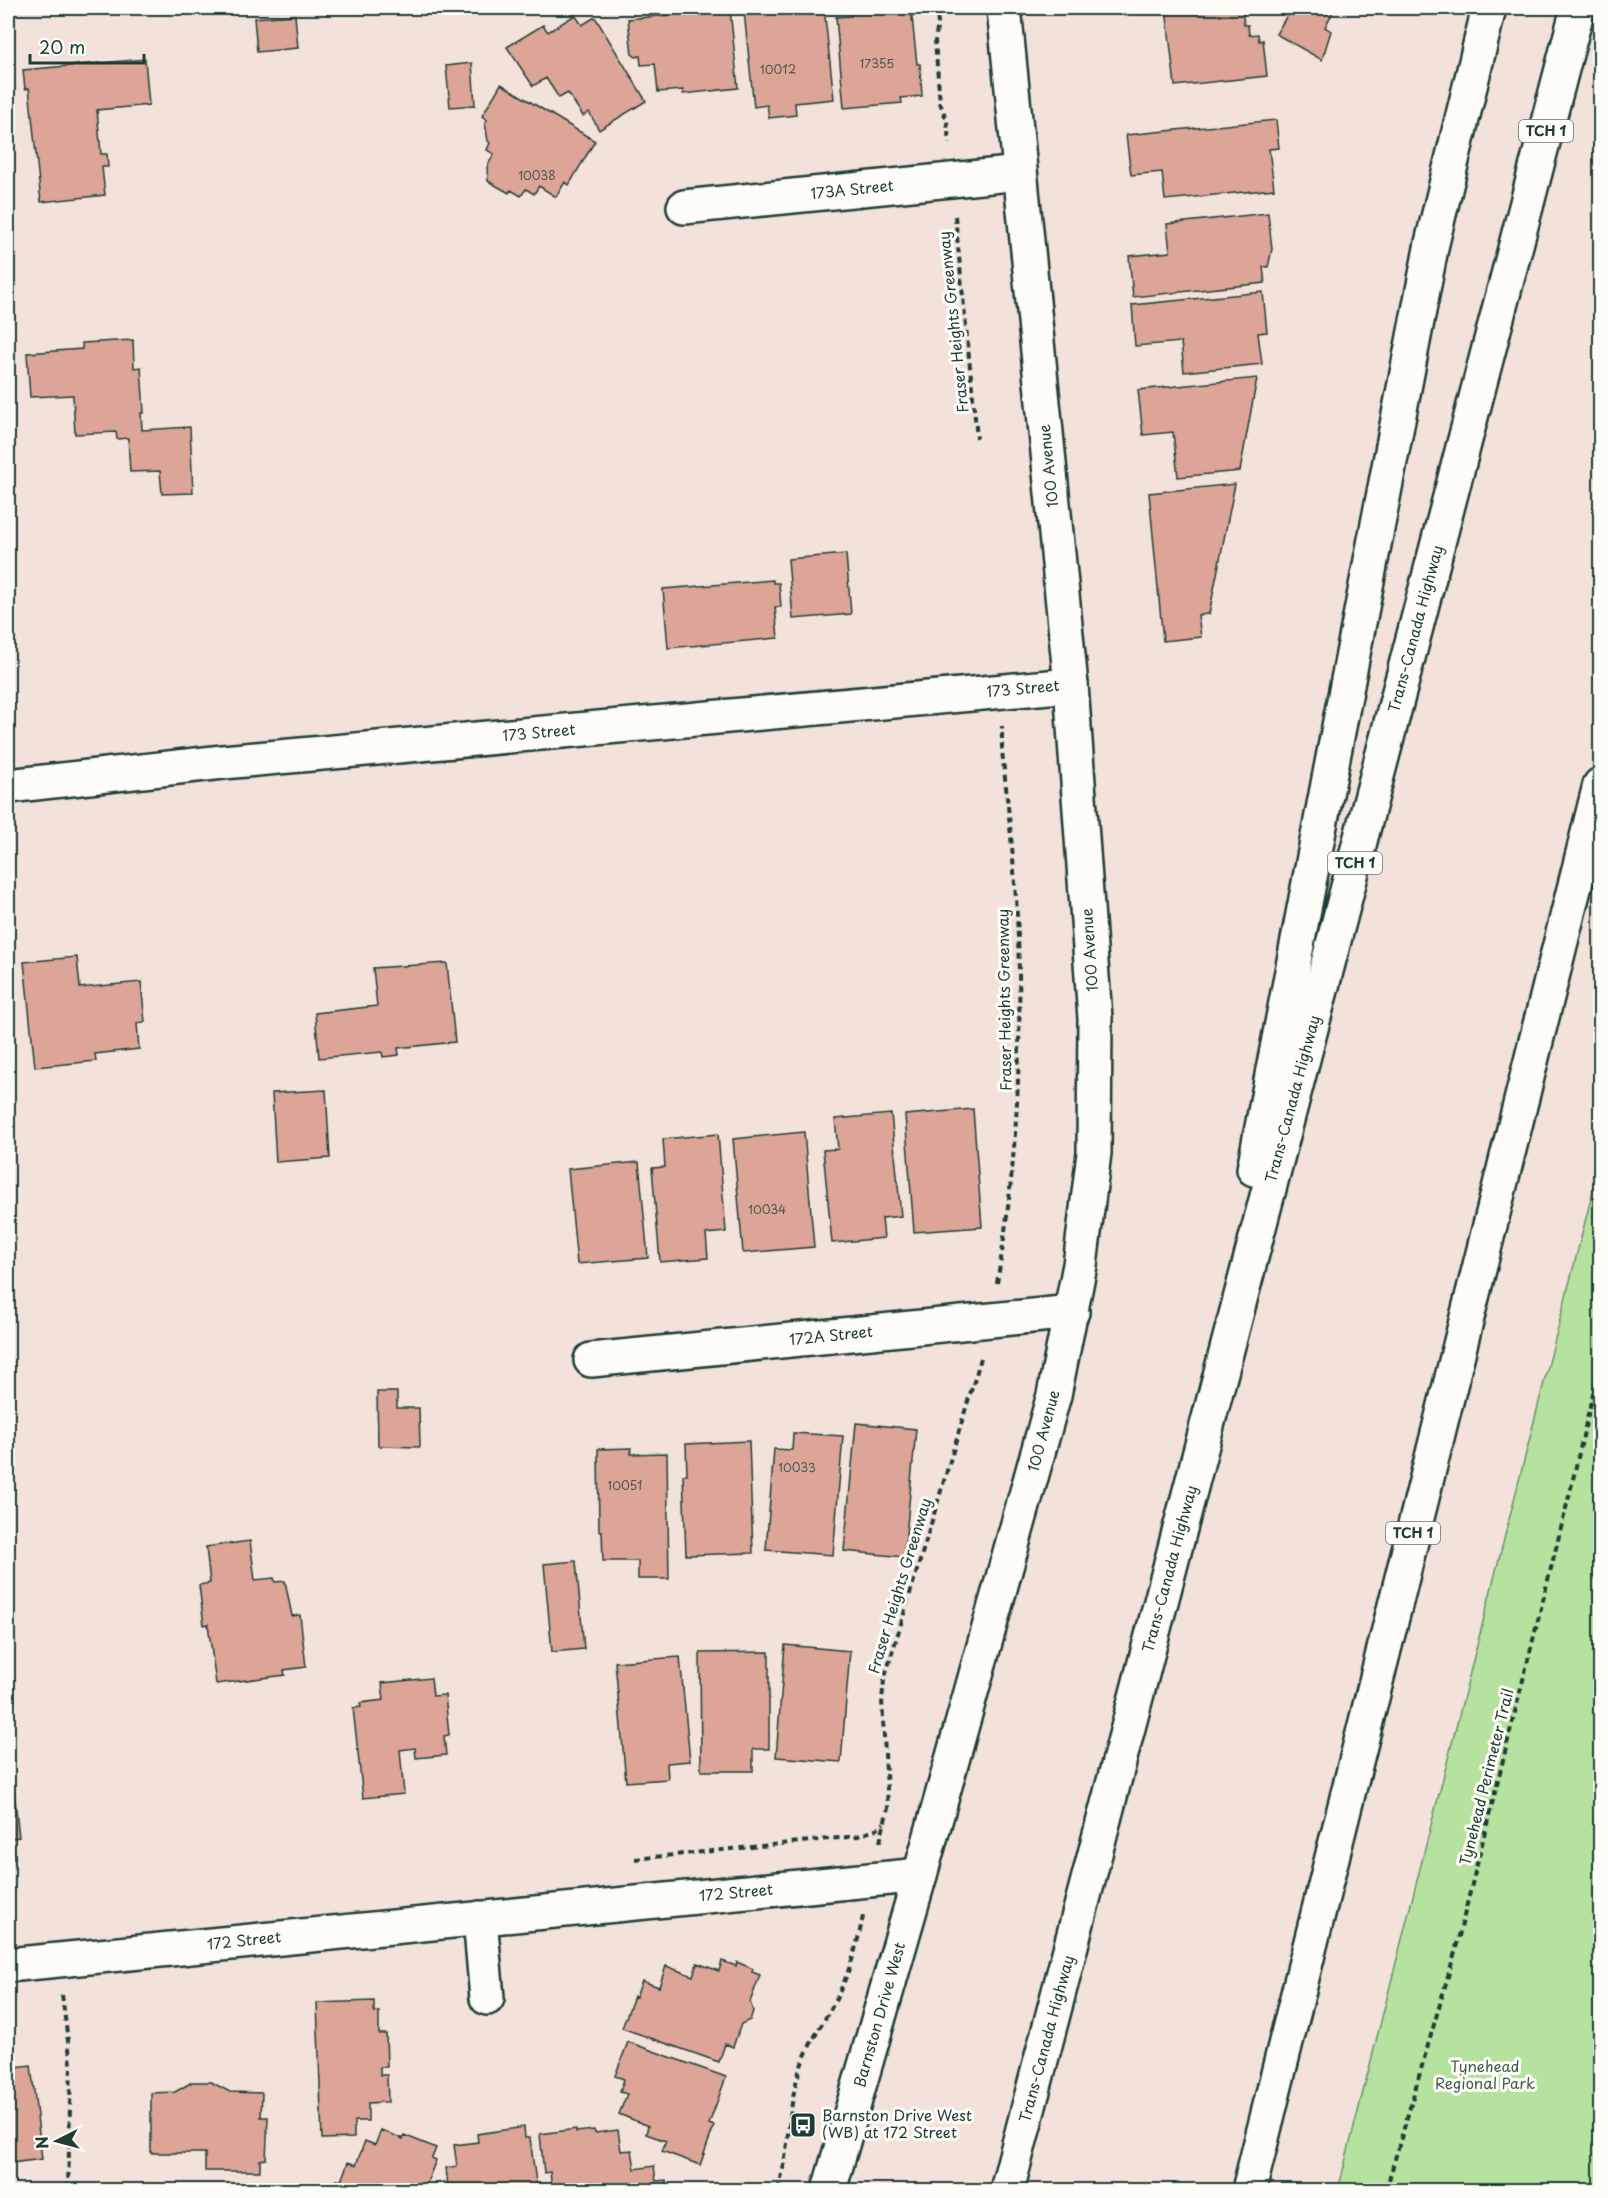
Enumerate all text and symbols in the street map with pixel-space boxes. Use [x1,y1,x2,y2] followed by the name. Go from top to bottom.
[30,27,144,65] scale bar
[39,33,85,60] text: 20 m
[860,54,894,72] house number: 17355
[760,60,796,78] house number: 10012
[1519,120,1573,142] road number: TCH 1
[518,166,556,184] house number: 10038
[809,173,895,204] street label: 173A Street
[932,230,973,414] street label: Fraser Heights Greenway
[1032,423,1063,509] street label: 100 Avenue
[1381,542,1448,715] street label: Trans-Canada Highway
[985,673,1060,702] street label: 173 Street
[501,717,576,746] street label: 173 Street
[1328,852,1382,874] road number: TCH 1
[1074,908,1103,993] street label: 100 Avenue
[990,909,1017,1091] street label: Fraser Heights Greenway
[1258,1012,1325,1185] street label: Trans-Canada Highway
[748,1200,786,1218] house number: 10034
[788,1319,874,1350] street label: 172A Street
[1021,1387,1064,1474] street label: 100 Avenue
[778,1458,816,1476] house number: 10033
[608,1476,642,1494] house number: 10051
[1135,1482,1202,1655] street label: Trans-Canada Highway
[861,1495,936,1676] street label: Fraser Heights Greenway
[1386,1522,1440,1544] road number: TCH 1
[1452,1686,1519,1867] street label: Tynehead Perimeter Trail
[698,1877,774,1906] street label: 172 Street
[206,1924,282,1955] street label: 172 Street
[847,1939,910,2090] street label: Barnston Drive West
[1012,1952,1079,2125] street label: Trans-Canada Highway
[1435,2054,1535,2094] park label: Tynehead Regional Park
[822,2103,972,2143] place label: Barnston Drive West (WB) at 172 Street
[788,2110,818,2140] bus stop icon: Barnston Drive West (WB) at 172 Street
[27,2111,87,2171] north arrow
[28,2135,54,2150] text: N

